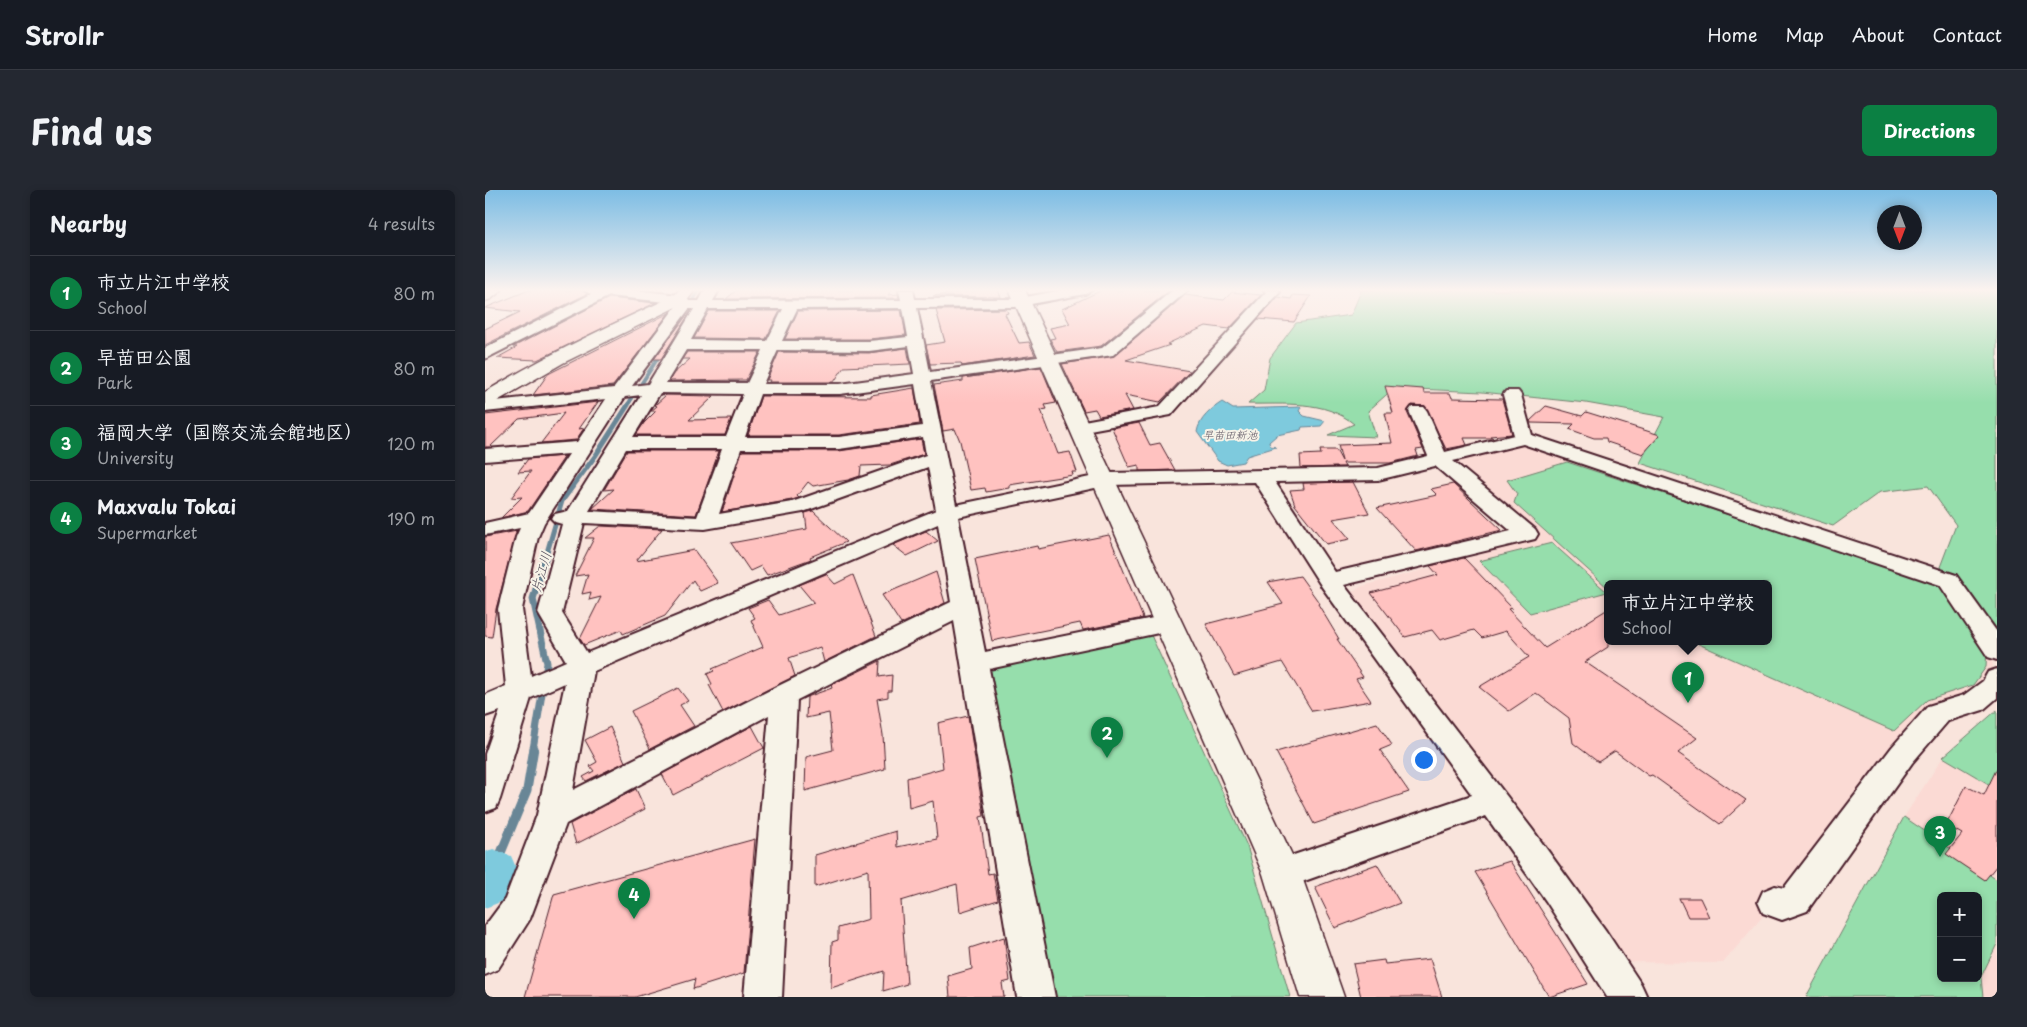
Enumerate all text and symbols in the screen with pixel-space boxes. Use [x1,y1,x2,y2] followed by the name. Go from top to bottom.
[25,17,104,53] text: Strollr
[1707,21,1757,48] text: Home
[1785,21,1824,48] text: Map
[1852,21,1904,48] text: About
[1932,21,2002,48] text: Contact
[30,104,152,157] text: Find us
[1862,105,1997,156] button: Directions
[1877,205,1922,250] north arrow
[50,207,127,239] text: Nearby
[368,211,435,235] text: 4 results
[97,267,230,295] text: 市立片江中学校
[62,281,70,305] text: 1
[393,281,435,305] text: 80 m
[97,295,147,319] text: School
[97,342,192,370] text: 早苗田公園
[60,356,72,380] text: 2
[393,356,435,380] text: 80 m
[97,370,133,394] text: Park
[97,417,363,445] text: 福岡大学（国際交流会館地区）
[1203,426,1258,443] water label: 早苗田新池
[61,431,71,455] text: 3
[388,431,435,455] text: 120 m
[97,445,174,469] text: University
[97,492,236,520] text: Maxvalu Tokai
[61,506,71,530] text: 4
[387,506,435,530] text: 190 m
[97,520,197,544] text: Supermarket
[525,549,556,595] water label: 片江川
[1604,580,1772,645] popup
[1621,587,1755,615] text: 市立片江中学校
[1621,615,1672,639] text: School
[1672,662,1704,703] pin: 1
[1091,717,1123,758] pin: 2
[1411,747,1437,773] your location
[1924,816,1956,857] pin: 3
[618,878,650,919] pin: 4
[1937,892,1982,982] map controls
[1937,892,1982,937] button: +
[1937,937,1982,982] button: −

